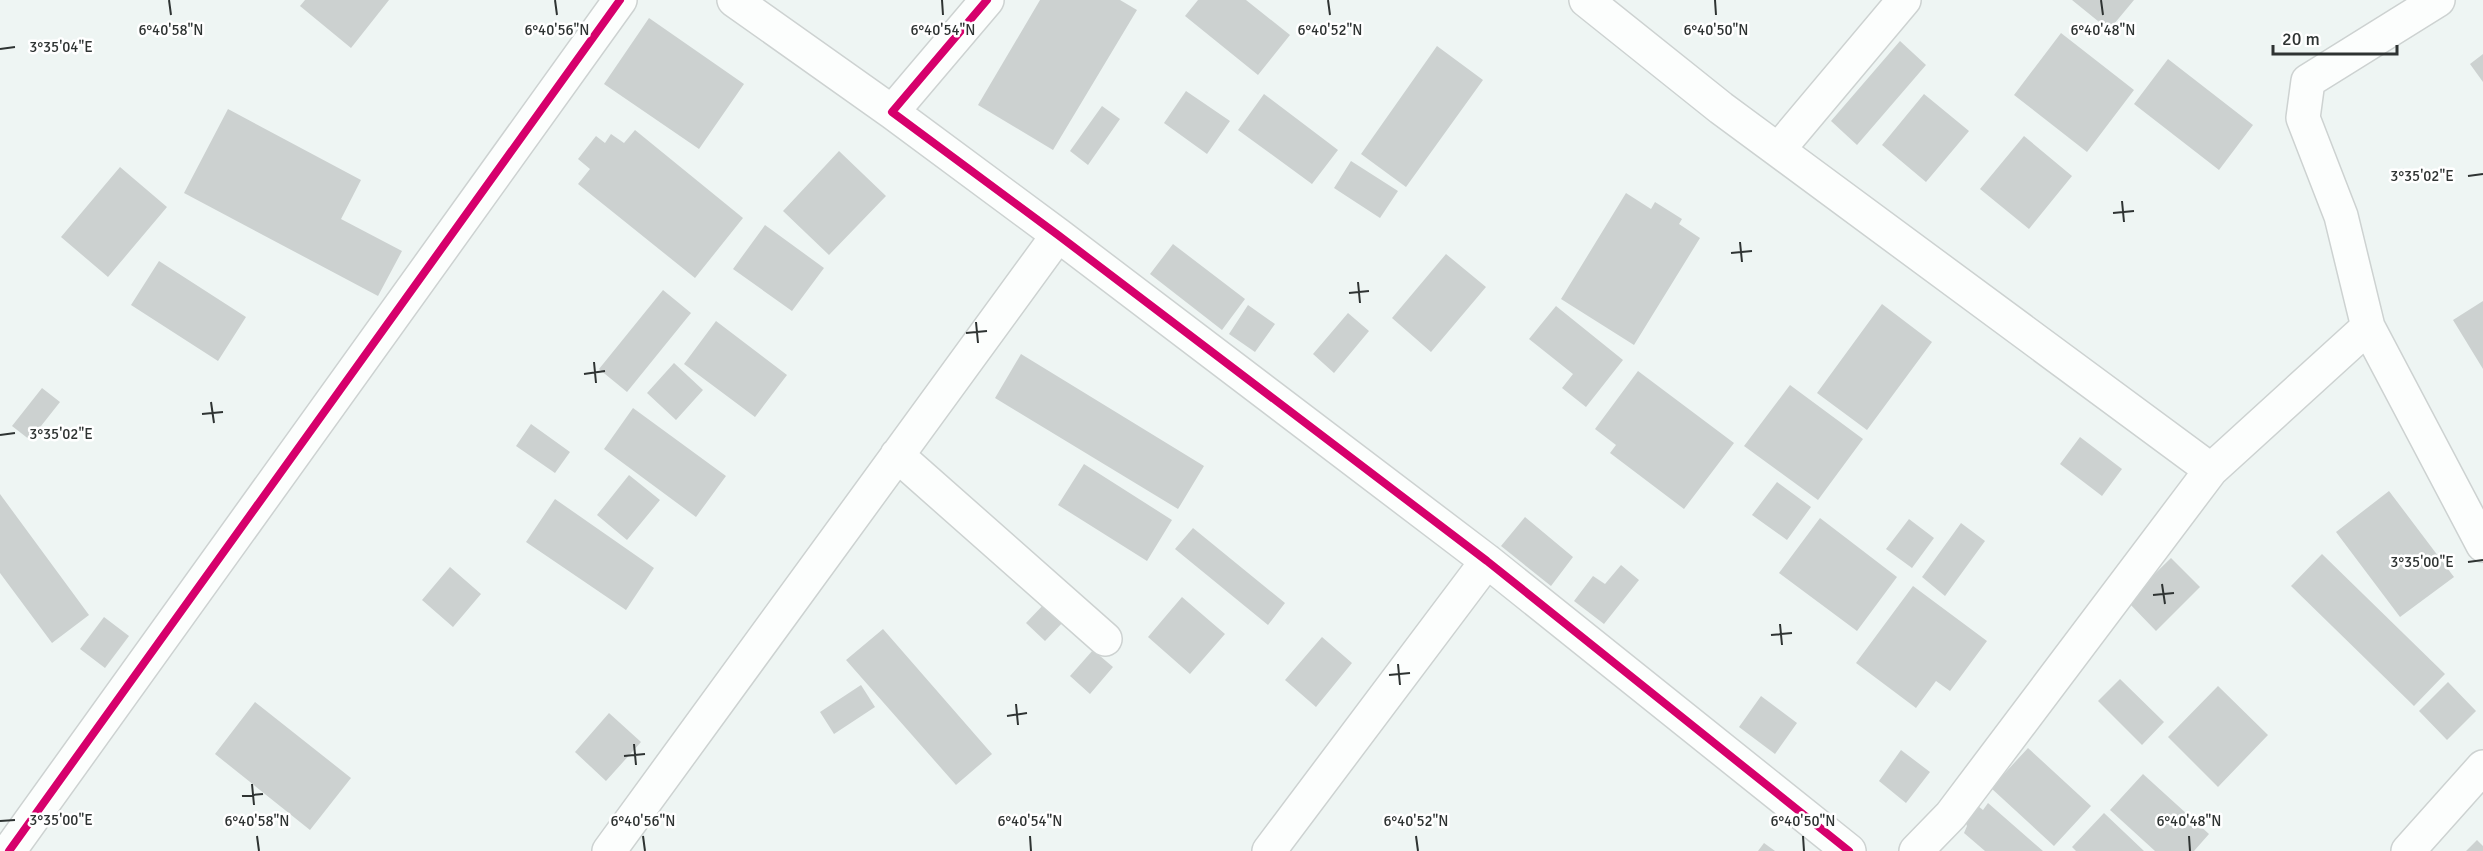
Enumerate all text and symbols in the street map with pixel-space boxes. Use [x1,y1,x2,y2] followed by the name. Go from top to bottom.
[2273,18,2398,56] scale bar
[138,21,204,39] text: 6°40'58"N
[524,21,590,39] text: 6°40'56"N
[910,21,976,39] text: 6°40'54"N
[1297,21,1363,39] text: 6°40'52"N
[1683,21,1749,39] text: 6°40'50"N
[2070,21,2136,39] text: 6°40'48"N
[2282,28,2320,50] text: 20 m
[29,38,93,56] text: 3°35'04"E
[2390,167,2454,185] text: 3°35'02"E
[29,425,93,443] text: 3°35'02"E
[2390,553,2454,571] text: 3°35'00"E
[29,811,93,829] text: 3°35'00"E
[224,812,290,830] text: 6°40'58"N
[610,812,676,830] text: 6°40'56"N
[997,812,1063,830] text: 6°40'54"N
[1383,812,1449,830] text: 6°40'52"N
[1770,812,1836,830] text: 6°40'50"N
[2156,812,2222,830] text: 6°40'48"N

